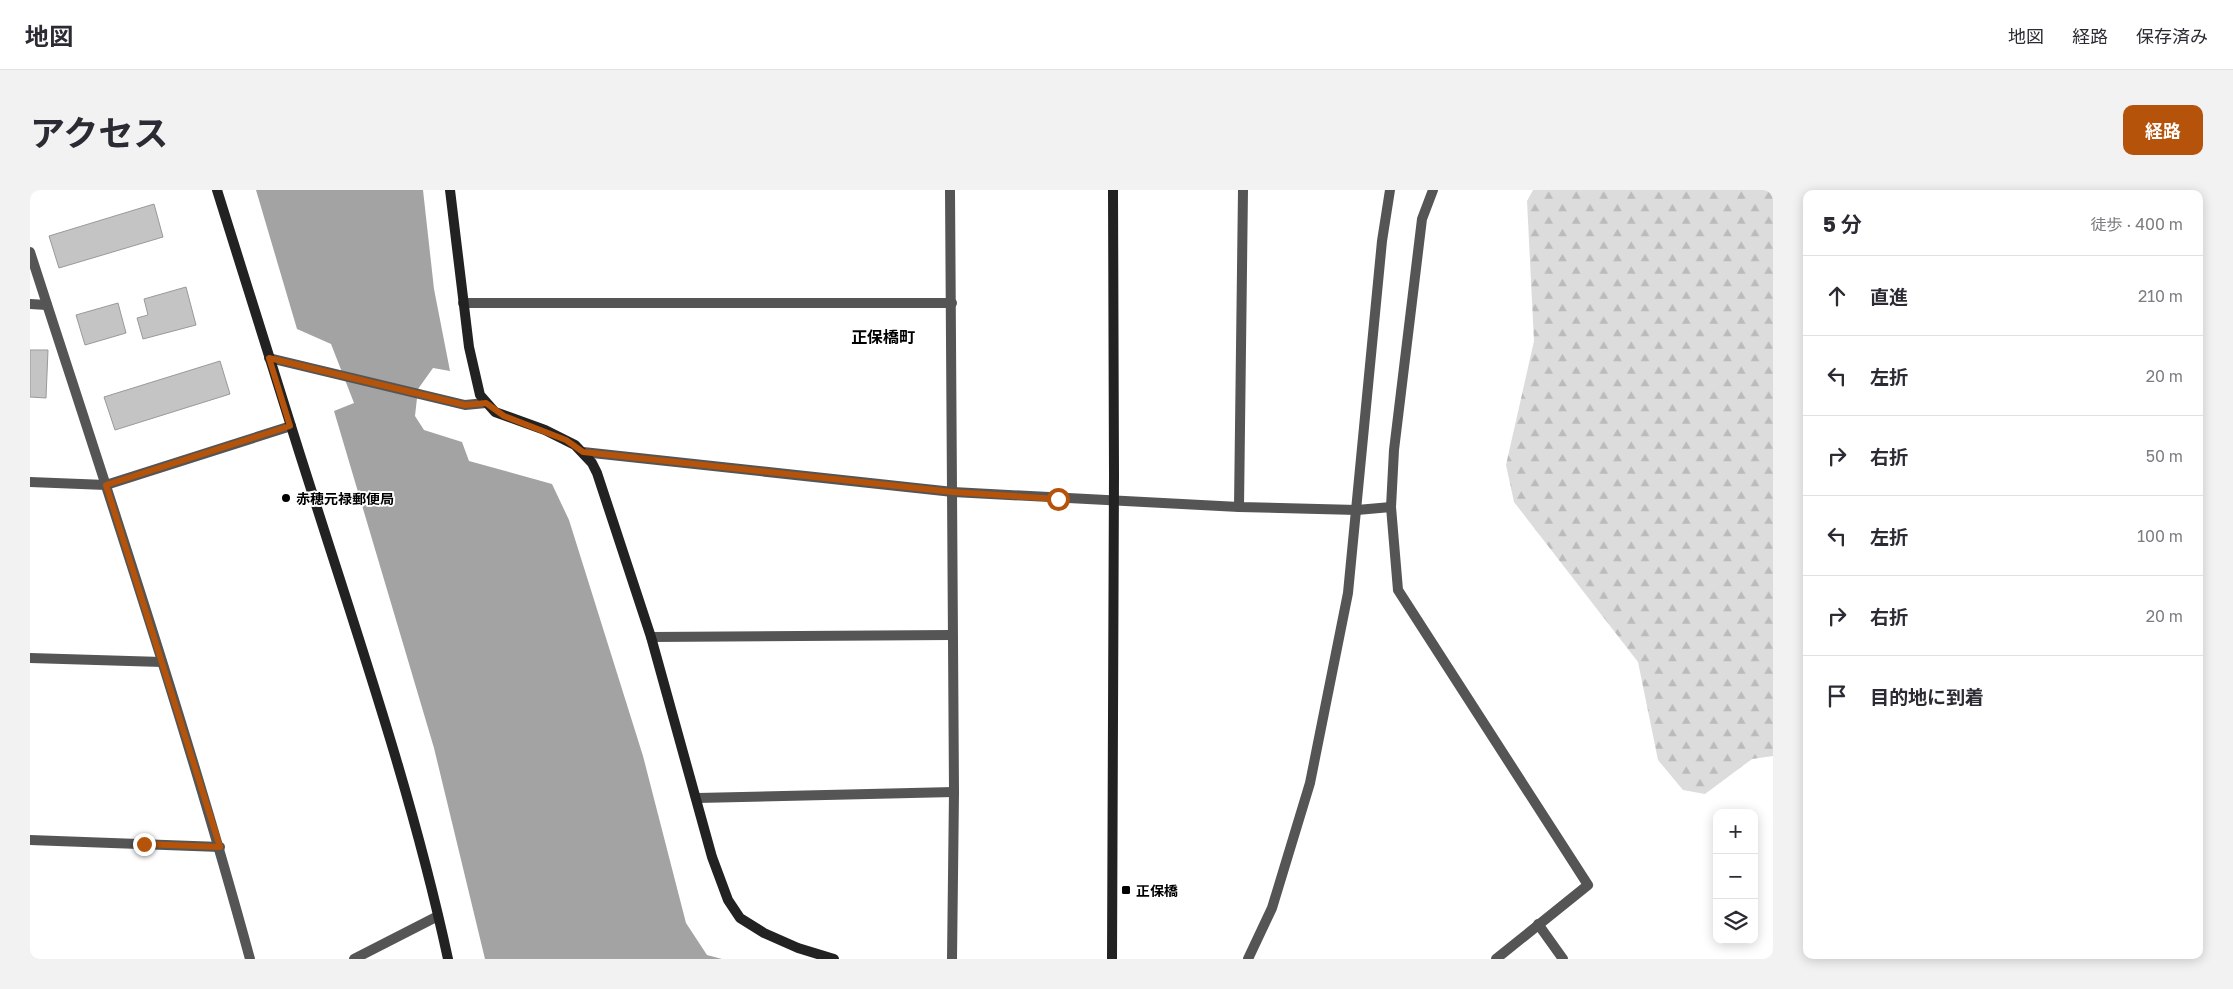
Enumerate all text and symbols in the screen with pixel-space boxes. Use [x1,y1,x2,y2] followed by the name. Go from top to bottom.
[25,21,73,50] text: 地図
[2008,25,2044,47] text: 地図
[2072,25,2108,47] text: 経路
[2136,25,2208,47] text: 保存済み
[2123,105,2203,155] button: 経路
[30,112,168,154] text: アクセス
[1823,211,1862,237] text: 5 分
[2090,214,2183,234] text: 徒歩 · 400 m
[1823,282,1851,310] icon: ahead
[1870,285,1908,308] text: 直進
[2138,286,2183,306] text: 210 m
[851,327,915,347] district label: 正保橋町
[1823,362,1851,390] icon: left
[1870,365,1908,388] text: 左折
[2146,366,2183,386] text: 20 m
[1823,442,1851,470] icon: right
[1870,445,1908,468] text: 右折
[2146,446,2183,466] text: 50 m
[1047,488,1070,511] route start
[296,490,394,507] place label: 赤穂元禄郵便局
[280,492,292,504] marker: 赤穂元禄郵便局
[1823,522,1851,550] icon: left
[1870,525,1908,548] text: 左折
[2137,526,2183,546] text: 100 m
[1823,602,1851,630] icon: right
[1870,605,1908,628] text: 右折
[2146,606,2183,626] text: 20 m
[1823,682,1851,710] icon: arrive
[1870,685,1984,708] text: 目的地に到着
[1713,809,1758,944] map controls
[1713,809,1758,854] button: +
[133,833,156,856] route end
[1713,854,1758,899] button: −
[1136,882,1178,899] place label: 正保橋
[1120,884,1132,896] marker: 正保橋
[1713,899,1758,944] button: layers

